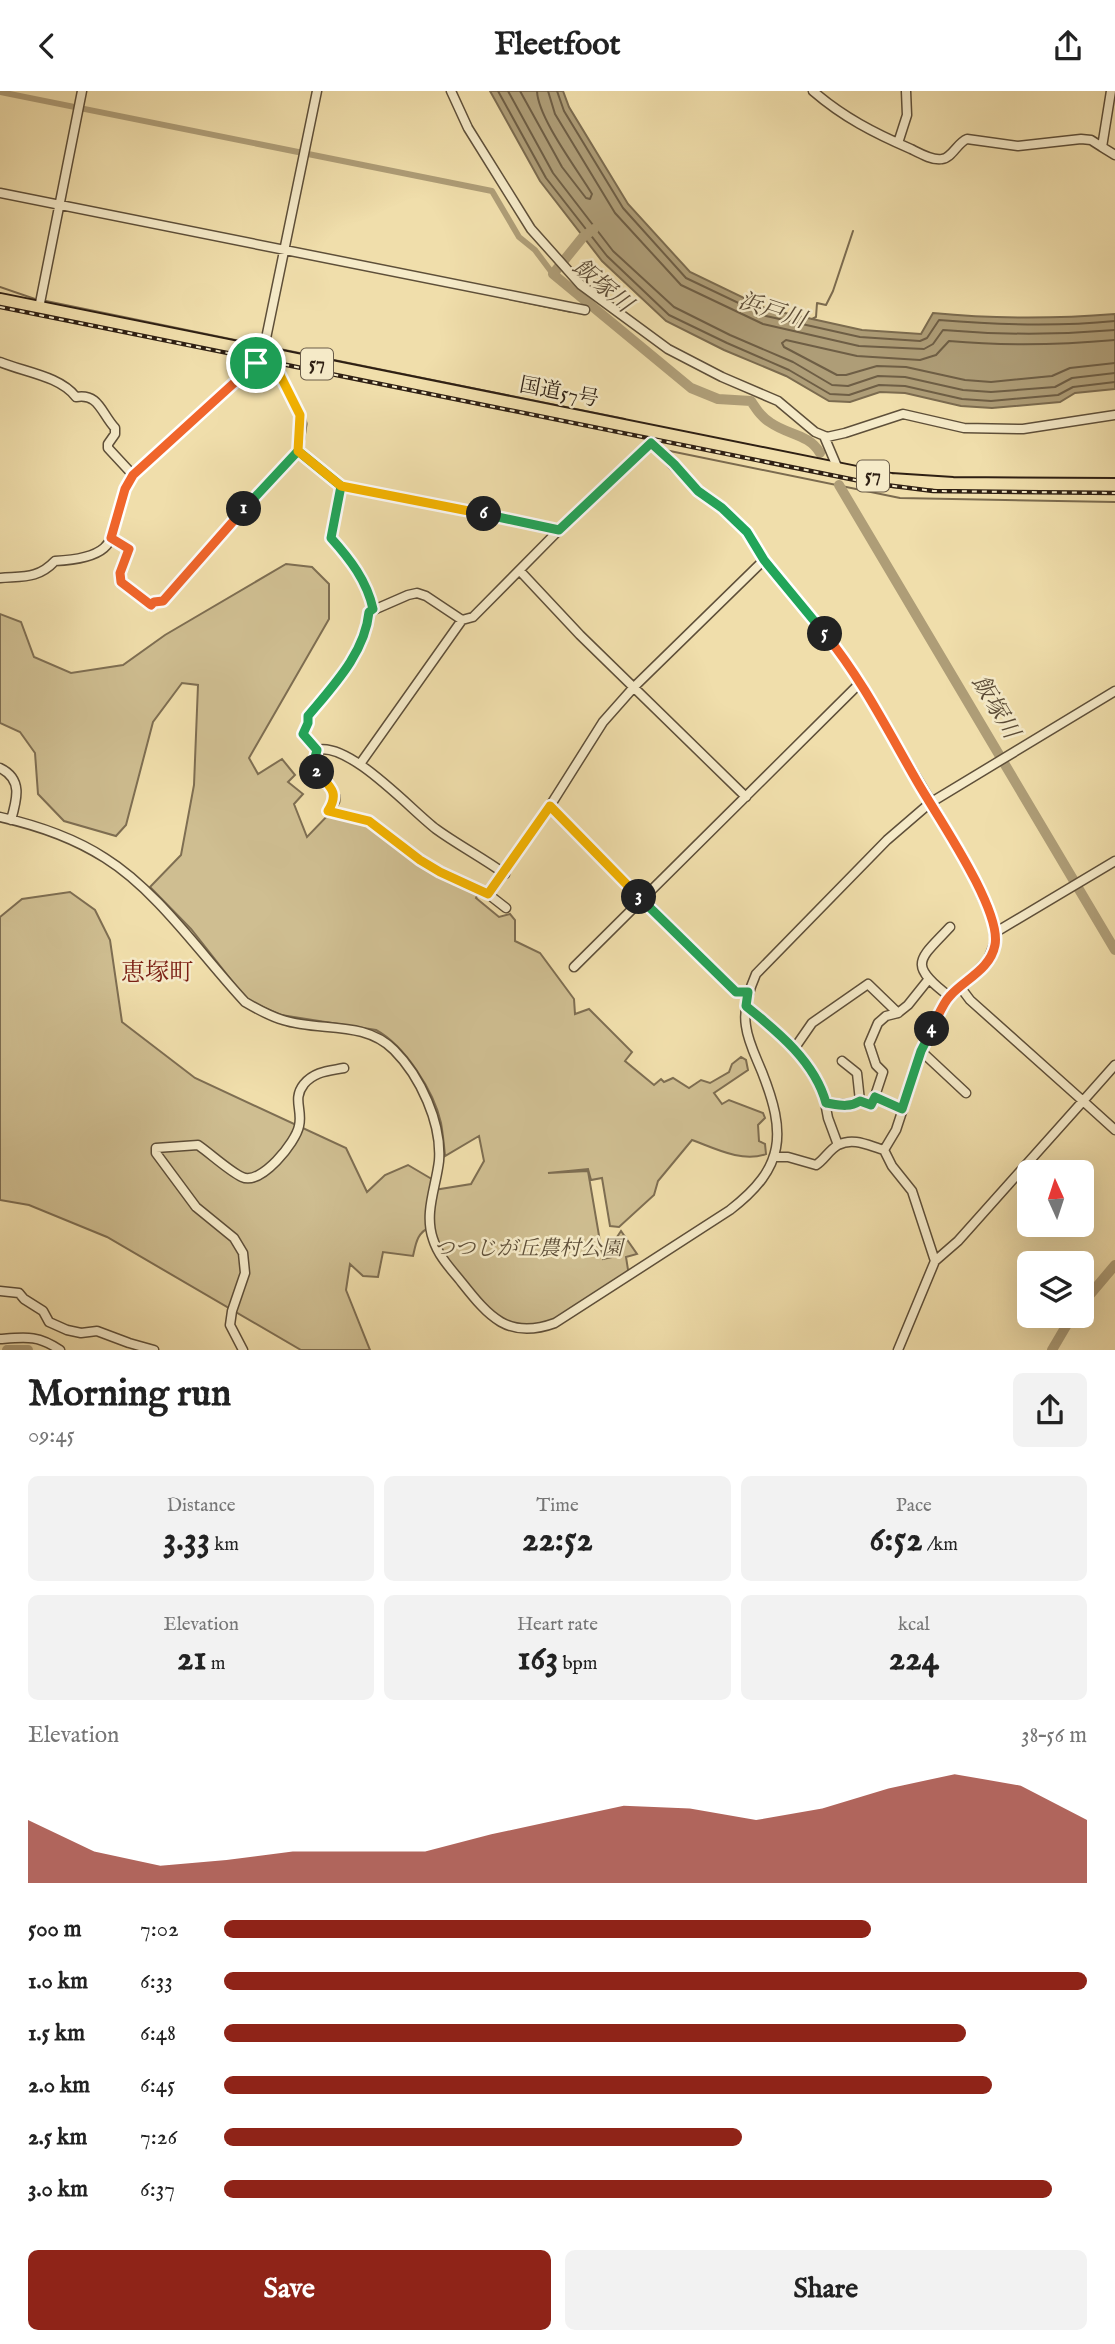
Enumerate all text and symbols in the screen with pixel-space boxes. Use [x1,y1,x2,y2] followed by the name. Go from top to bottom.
[494,25,621,66] text: Fleetfoot
[28,27,66,65] icon: back
[1049,27,1087,65] icon: share
[566,253,640,321] water label: 飯塚川
[735,287,812,336] water label: 浜戸川
[226,333,286,393] pin
[237,344,275,382] icon: arrive
[301,349,333,379] road number: 57
[517,372,601,414] street label: 国道57号
[857,461,889,491] road number: 57
[226,491,262,527] pin: 1
[240,496,247,520] text: 1
[466,497,502,531] pin: 6
[479,501,488,525] text: 6
[808,617,842,651] pin: 5
[821,621,828,645] text: 5
[965,670,1027,747] water label: 飯塚川
[300,755,334,789] pin: 2
[312,759,321,783] text: 2
[622,879,656,915] pin: 3
[635,884,642,908] text: 3
[121,958,193,989] district label: 恵塚町
[914,1011,950,1047] pin: 4
[927,1016,936,1040] text: 4
[1017,1160,1094,1237] north arrow
[1017,1160,1094,1328] map controls
[434,1236,625,1263] park label: つつじが丘農村公園
[1017,1251,1094,1328] button: layers
[28,1371,231,1419] text: Morning run
[1013,1373,1087,1447] button: share
[28,1421,75,1450] text: 09:45
[167,1494,236,1518] text: Distance
[536,1494,579,1518] text: Time
[896,1494,932,1518] text: Pace
[163,1518,210,1563] text: 3.33
[522,1518,593,1563] text: 22:52
[870,1518,923,1563] text: 6:52
[210,1533,239,1557] text: km
[923,1533,958,1557] text: /km
[163,1613,239,1637] text: Elevation
[517,1613,598,1637] text: Heart rate
[898,1613,930,1637] text: kcal
[177,1637,206,1682] text: 21
[517,1637,558,1682] text: 163
[889,1637,939,1682] text: 224
[206,1652,225,1676] text: m
[558,1652,598,1676] text: bpm
[28,1721,119,1750] text: Elevation
[1021,1721,1087,1750] text: 38–56 m
[28,1915,82,1944] text: 500 m
[140,1915,179,1944] text: 7:02
[28,1967,88,1996] text: 1.0 km
[140,1967,173,1996] text: 6:33
[28,2019,85,2048] text: 1.5 km
[140,2019,176,2048] text: 6:48
[28,2071,90,2100] text: 2.0 km
[140,2071,175,2100] text: 6:45
[28,2123,87,2152] text: 2.5 km
[140,2123,177,2152] text: 7:26
[28,2175,88,2204] text: 3.0 km
[140,2175,175,2204] text: 6:37
[28,2250,551,2330] button: Save
[565,2250,1087,2330] button: Share

